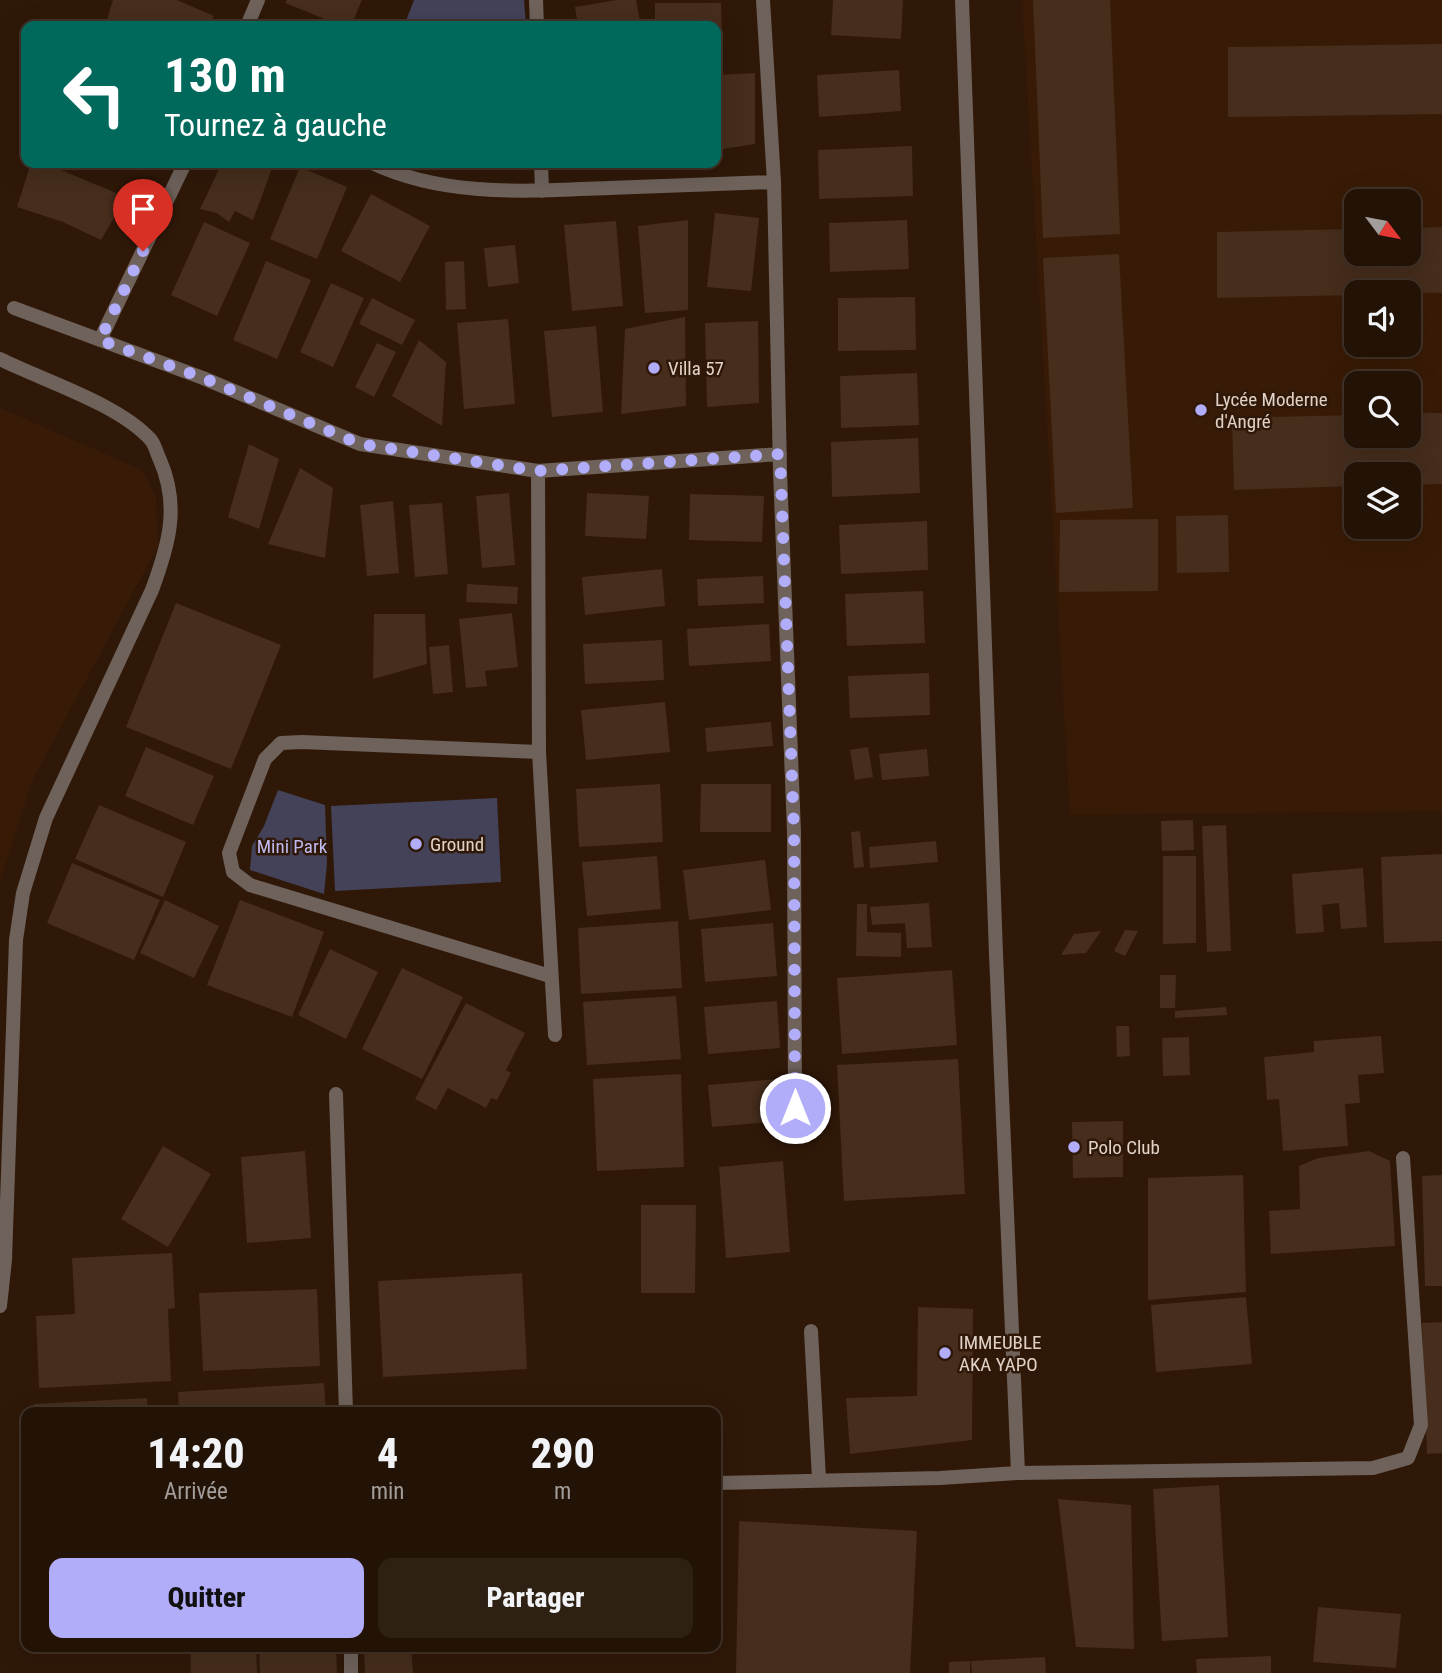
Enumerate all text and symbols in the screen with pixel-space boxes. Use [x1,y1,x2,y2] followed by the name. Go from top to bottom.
[164,47,286,104] text: 130 m
[49,49,140,140] icon: left
[164,106,387,144] text: Tournez à gauche
[113,179,173,251] pin
[1344,189,1421,266] north arrow
[1344,189,1421,539] map controls
[124,190,162,228] icon: arrive
[1344,280,1421,357] button: sound
[668,357,724,380] place label: Villa 57
[646,360,662,376] marker: Villa 57
[1344,371,1421,448] button: search
[1215,388,1328,433] place label: Lycée Moderne d'Angré
[1193,402,1209,418] marker: Lycée Moderne d'Angré
[1344,462,1421,539] button: layers
[430,833,484,856] place label: Ground
[257,835,328,858] park label: Mini Park
[408,836,424,852] marker: Ground
[758,1071,832,1145] position arrow
[1088,1136,1160,1159] place label: Polo Club
[1066,1139,1082,1155] marker: Polo Club
[959,1331,1041,1376] place label: IMMEUBLE AKA YAPO
[937,1345,953,1361] marker: IMMEUBLE AKA YAPO
[147,1429,244,1478] text: 14:20
[377,1429,398,1478] text: 4
[531,1429,595,1478] text: 290
[164,1478,228,1505] text: Arrivée
[371,1478,404,1505] text: min
[554,1478,571,1505] text: m
[49,1558,364,1638] button: Quitter
[378,1558,693,1638] button: Partager

